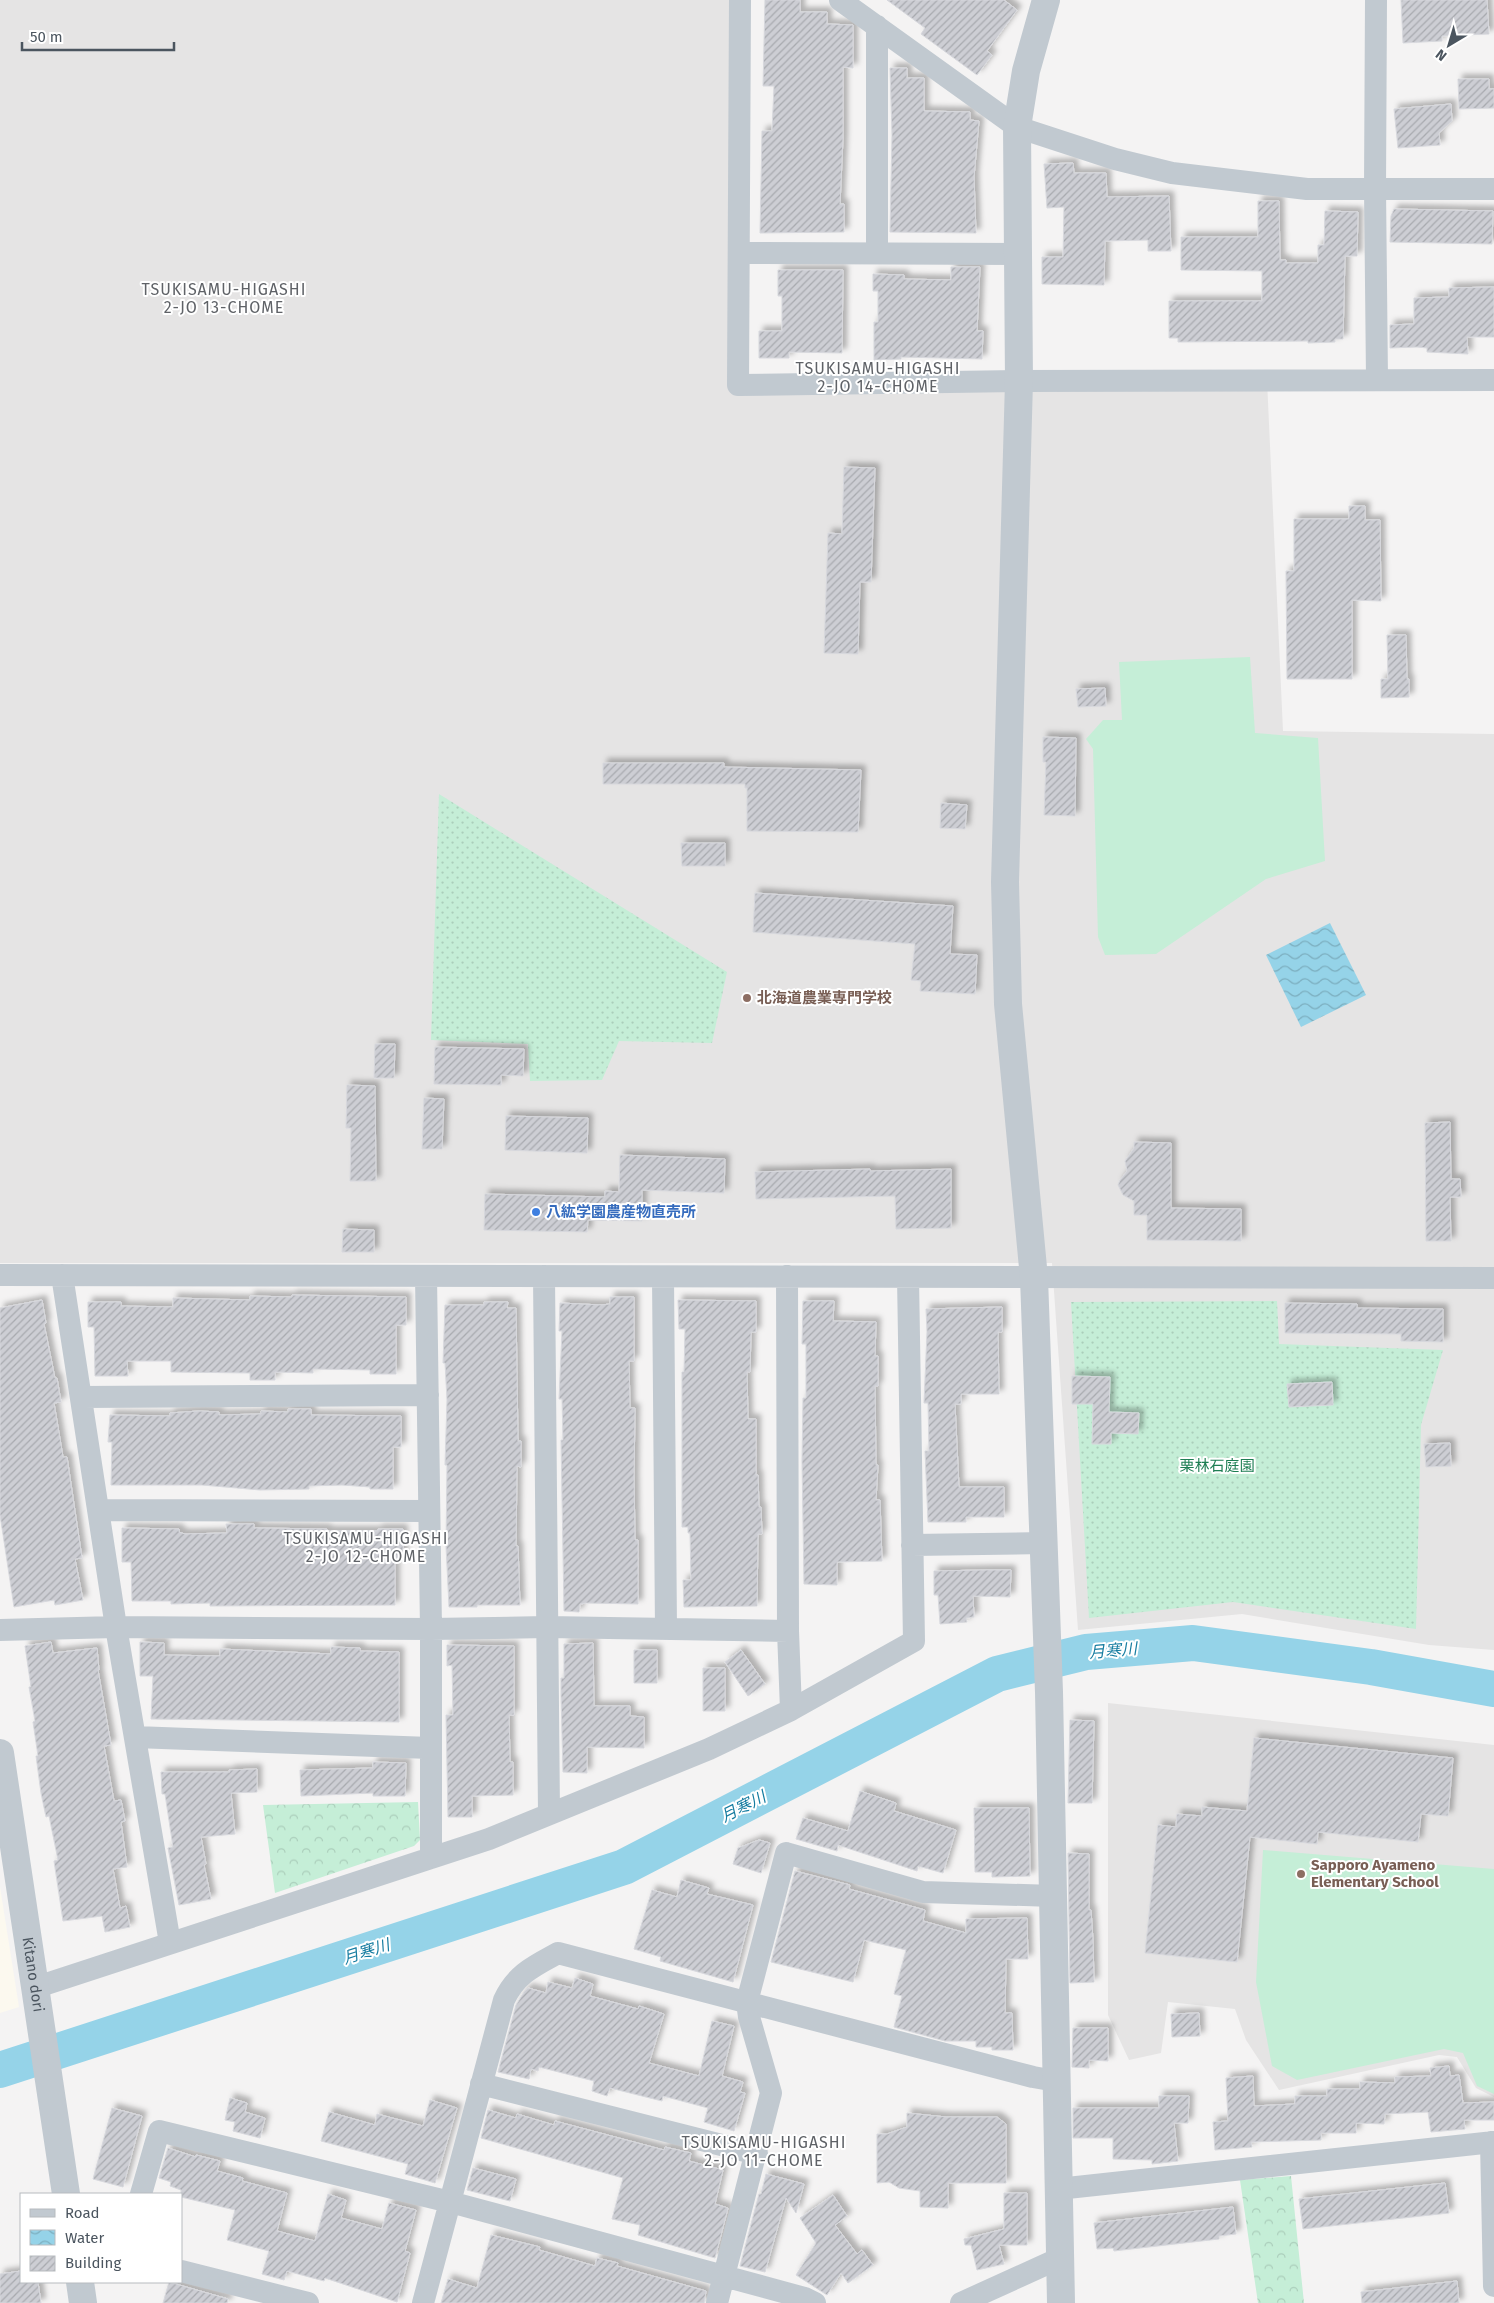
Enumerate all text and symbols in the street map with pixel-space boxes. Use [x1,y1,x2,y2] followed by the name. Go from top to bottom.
[22,20,175,52] scale bar
[1424,20,1474,70] north arrow
[30,28,63,46] text: 50 m
[1432,45,1450,64] text: N
[142,280,306,317] district label: TSUKISAMU-HIGASHI 2-JO 13-CHOME
[796,359,960,396] district label: TSUKISAMU-HIGASHI 2-JO 14-CHOME
[757,989,892,1007] place label: 北海道農業専門学校
[741,992,753,1004] marker: 北海道農業専門学校
[546,1203,696,1221] place label: 八紘学園農産物直売所
[530,1206,542,1218] marker: 八紘学園農産物直売所
[1179,1457,1255,1475] park label: 栗林石庭園
[284,1529,448,1566] district label: TSUKISAMU-HIGASHI 2-JO 12-CHOME
[1088,1639,1140,1662] water label: 月寒川
[718,1786,771,1826] water label: 月寒川
[1311,1856,1439,1891] place label: Sapporo Ayameno Elementary School
[1295,1868,1307,1880] marker: Sapporo Ayameno Elementary School
[340,1934,394,1968] water label: 月寒川
[19,1936,48,2013] street label: Kitano dori
[682,2133,846,2170] district label: TSUKISAMU-HIGASHI 2-JO 11-CHOME
[20,2193,182,2283] legend
[65,2204,100,2222] text: Road
[65,2229,104,2247] text: Water
[65,2254,121,2272] text: Building

